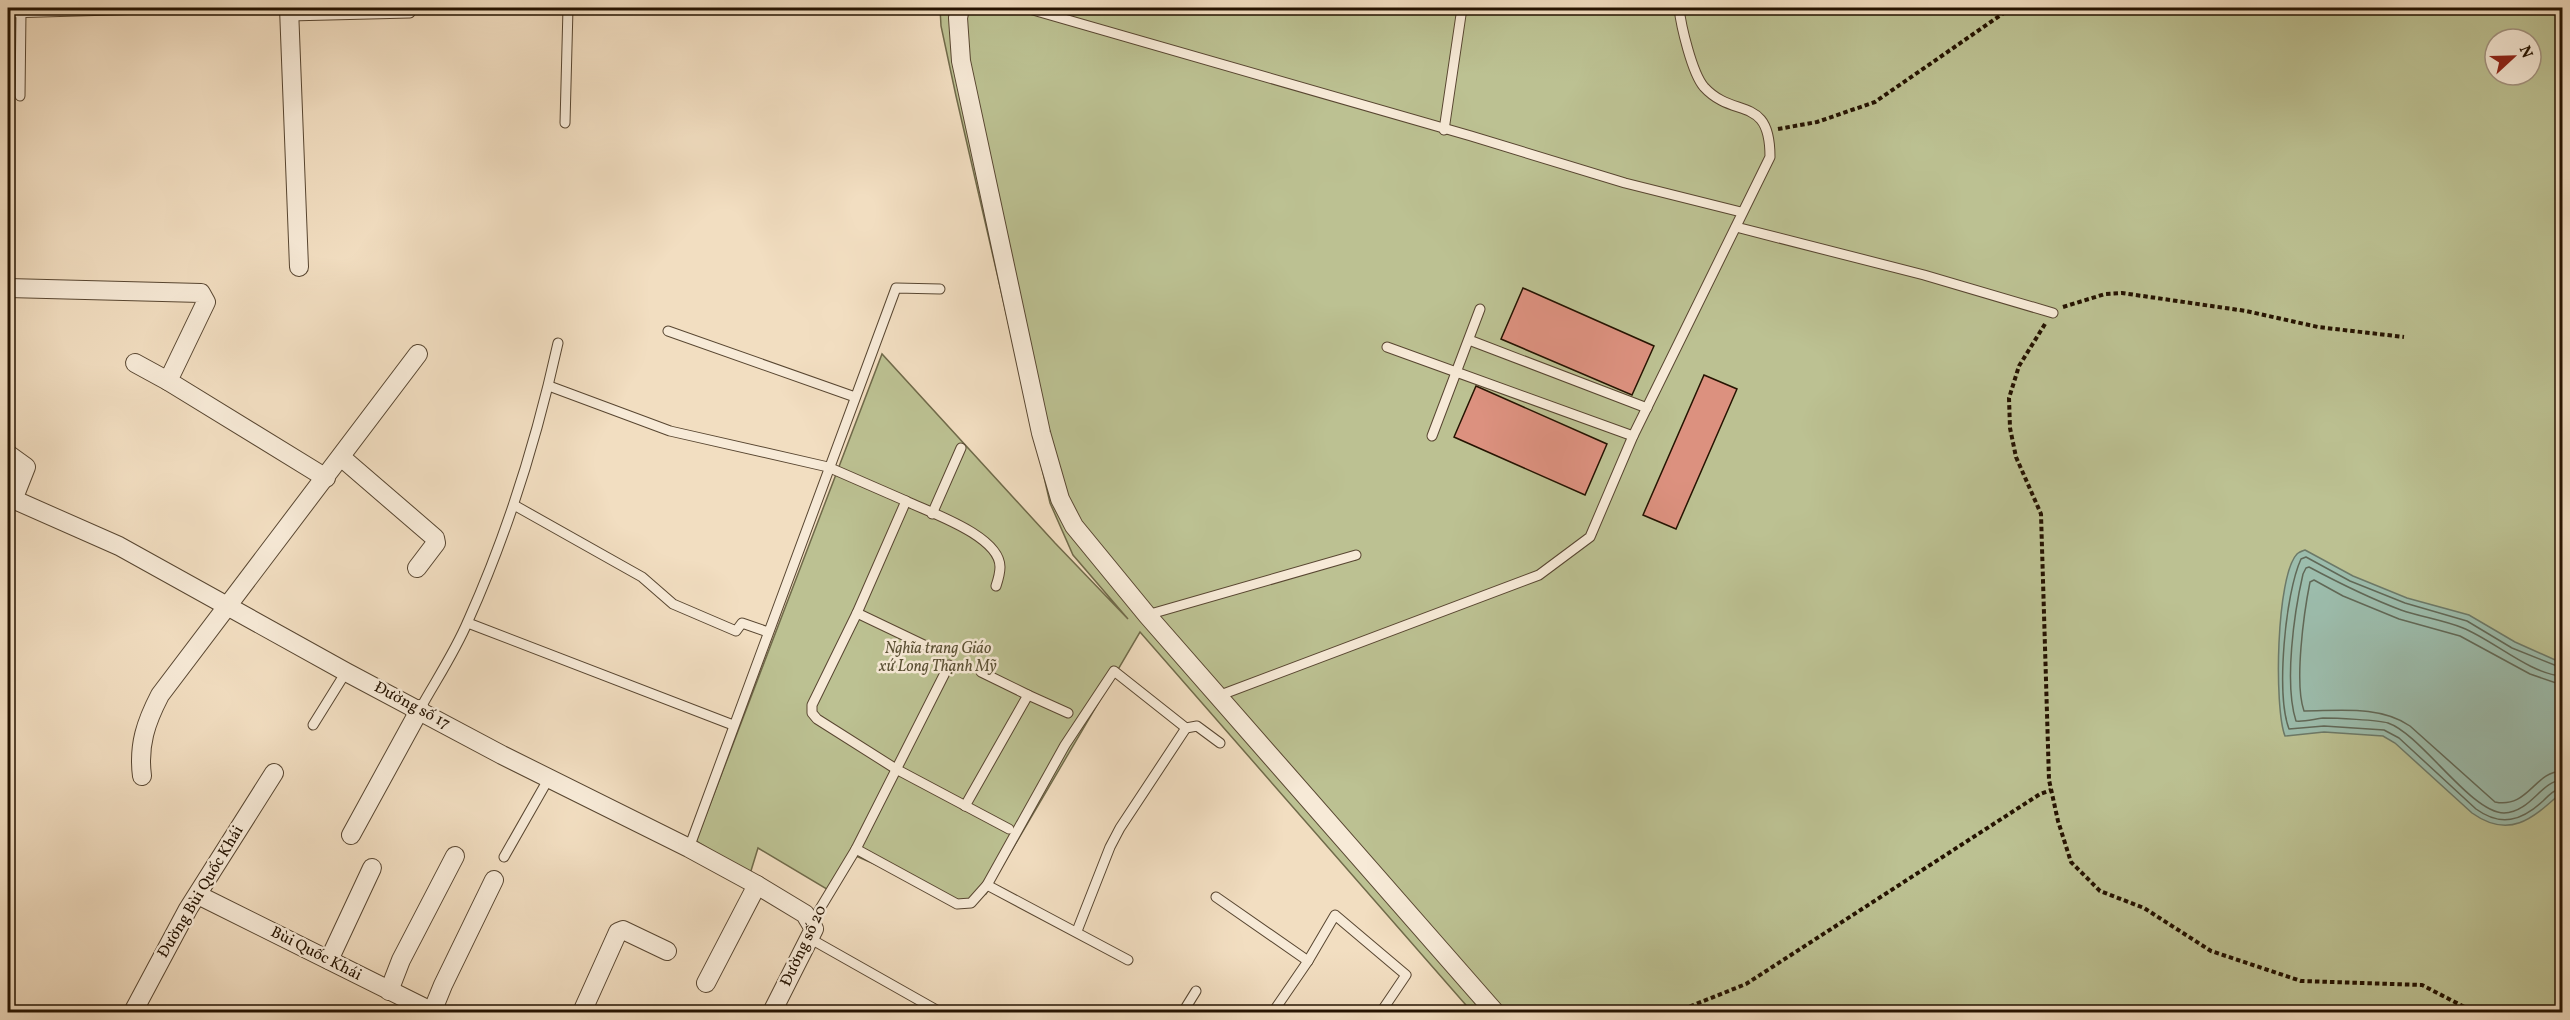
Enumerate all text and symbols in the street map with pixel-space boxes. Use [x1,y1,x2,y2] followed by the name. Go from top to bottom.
[2483,27,2543,87] north arrow
[2513,43,2538,62] text: N
[878,638,997,678] park label: Nghĩa trang Giáo xứ Long Thạnh Mỹ
[370,677,454,735] street label: Đường số 17
[153,822,249,962] street label: Đường Bùi Quốc Khái
[776,902,832,990] street label: Đường số 20
[267,922,366,987] street label: Bùi Quốc Khái

